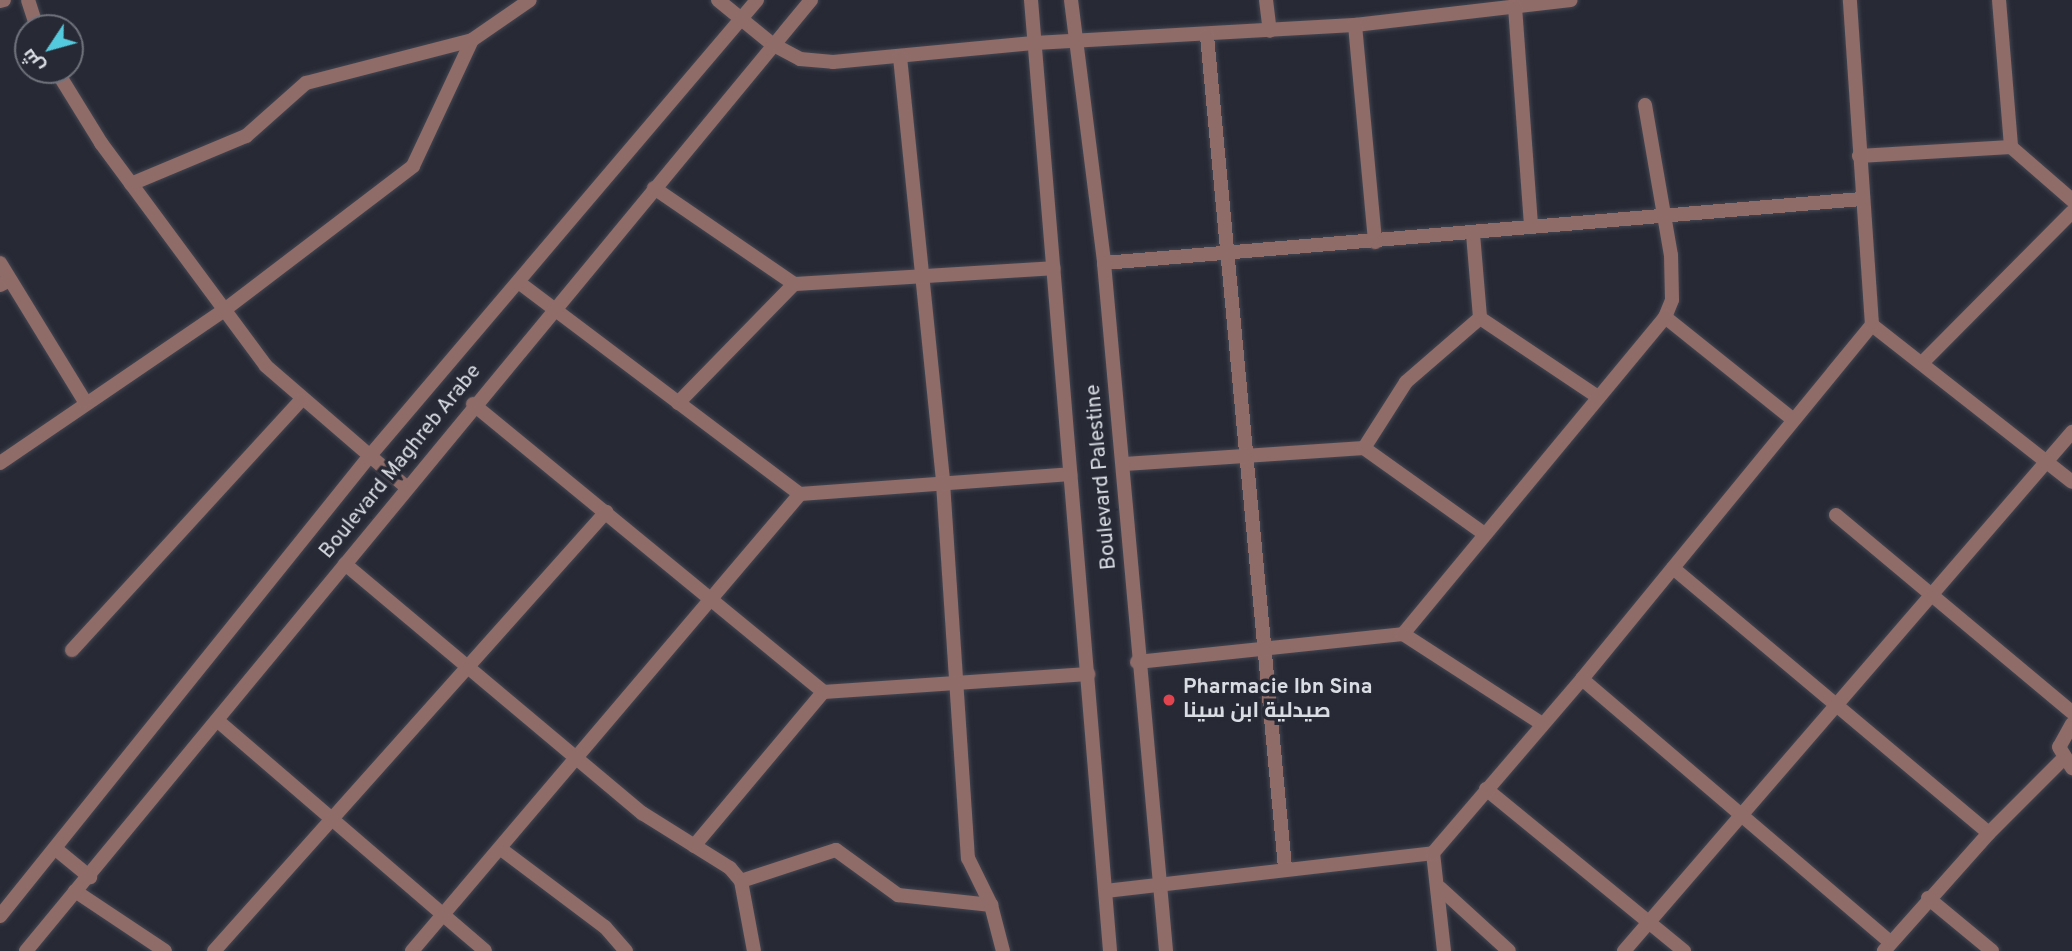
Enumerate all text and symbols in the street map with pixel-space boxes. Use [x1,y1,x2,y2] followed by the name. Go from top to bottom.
[14,14,84,84] north arrow
[17,43,51,77] text: ش
[315,359,487,565] street label: Boulevard Maghreb Arabe
[1081,383,1123,571] street label: Boulevard Palestine
[1183,675,1372,725] place label: Pharmacie Ibn Sina صيدلية ابن سينا
[1161,692,1177,708] marker: Pharmacie Ibn Sina صيدلية ابن سينا

